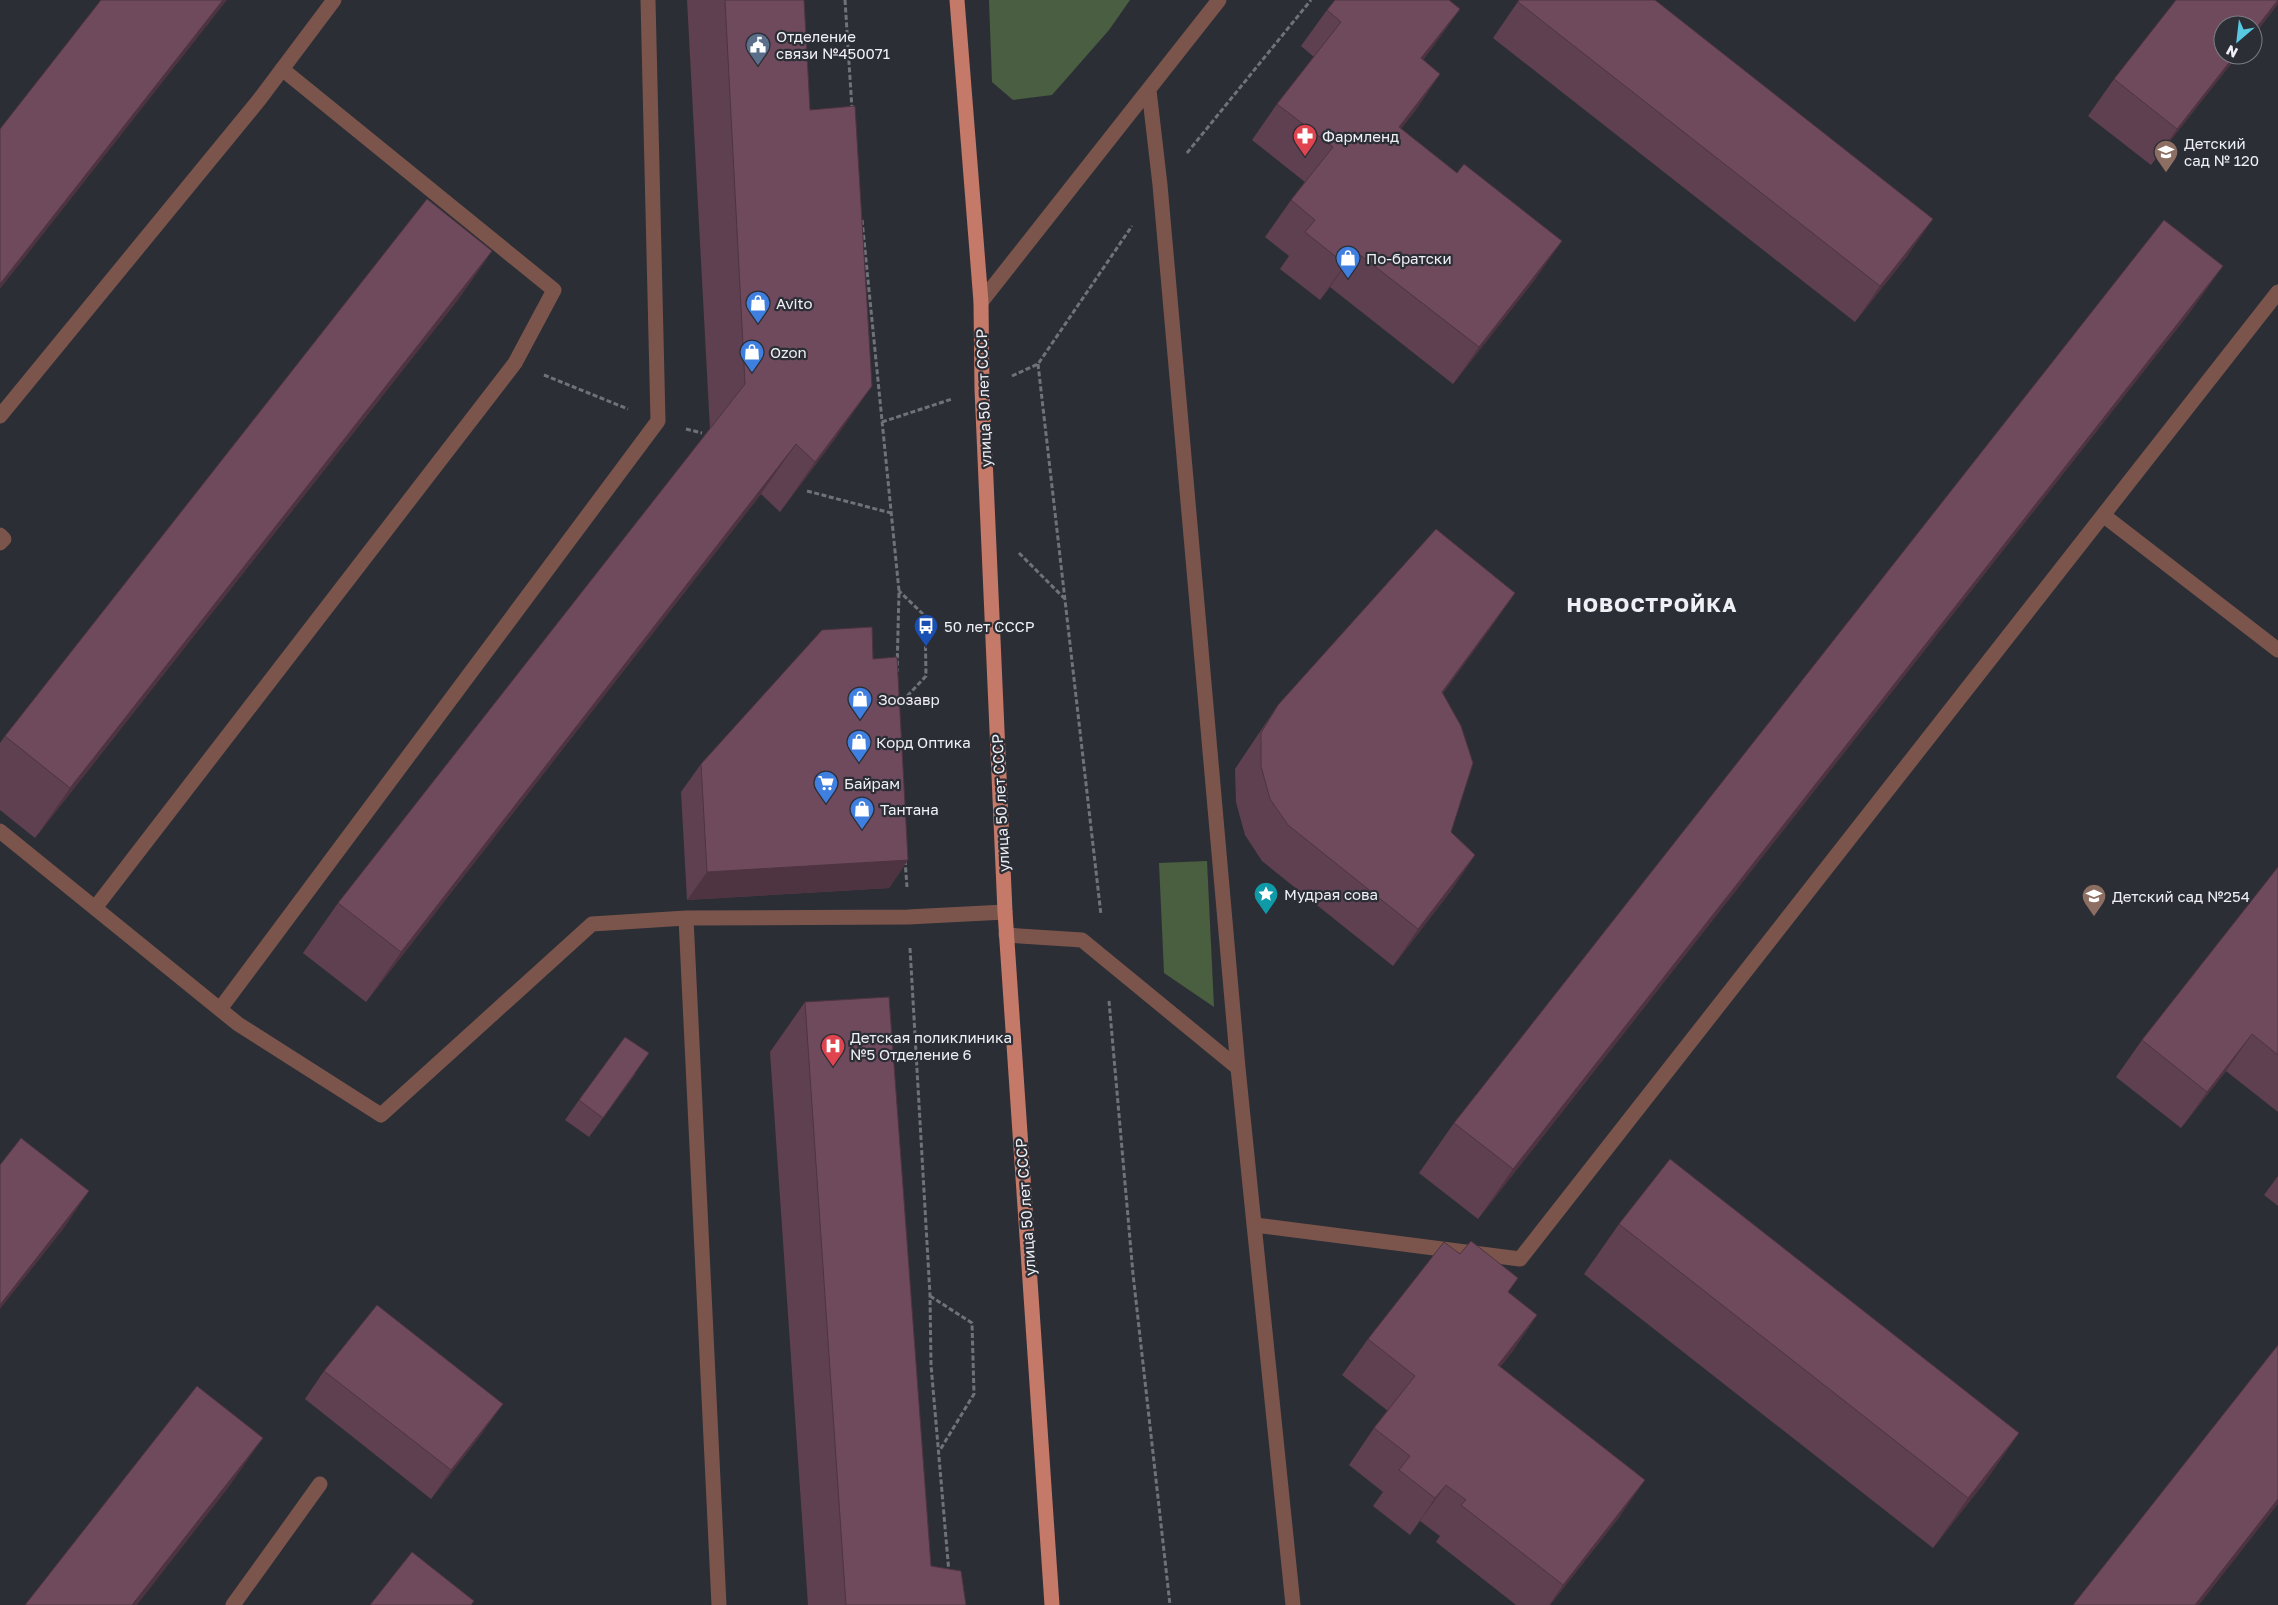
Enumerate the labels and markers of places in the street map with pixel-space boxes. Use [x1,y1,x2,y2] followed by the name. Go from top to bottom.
[776,27,890,62] place label: Отделение связи №450071
[745,32,771,66] public building icon: Отделение связи №450071
[1292,123,1318,157] pharmacy icon: Фармленд
[1322,127,1399,145] place label: Фармленд
[2184,134,2259,169] place label: Детский сад № 120
[2153,139,2179,173] school or university icon: Детский сад № 120
[1335,245,1361,279] shop icon: По-братски
[1366,249,1452,267] place label: По-братски
[745,290,771,324] shop icon: Avito
[776,294,813,312] place label: Avito
[739,339,765,373] shop icon: Ozon
[770,343,807,361] place label: Ozon
[913,613,939,647] bus stop icon: 50 лет СССР
[944,617,1035,635] place label: 50 лет СССР
[847,686,873,720] shop icon: Зоозавр
[878,690,940,708] place label: Зоозавр
[846,729,872,763] shop icon: Корд Оптика
[876,733,971,751] place label: Корд Оптика
[813,770,839,804] supermarket icon: Байрам
[844,774,900,792] place label: Байрам
[849,796,875,830] shop icon: Тантана
[880,800,939,818] place label: Тантана
[1253,881,1279,915] place icon: Мудрая сова
[2081,883,2107,917] school or university icon: Детский сад №254
[1284,885,1378,903] place label: Мудрая сова
[2112,887,2250,905] place label: Детский сад №254
[850,1028,1012,1063] place label: Детская поликлиника №5 Отделение 6
[820,1033,846,1067] hospital icon: Детская поликлиника №5 Отделение 6

